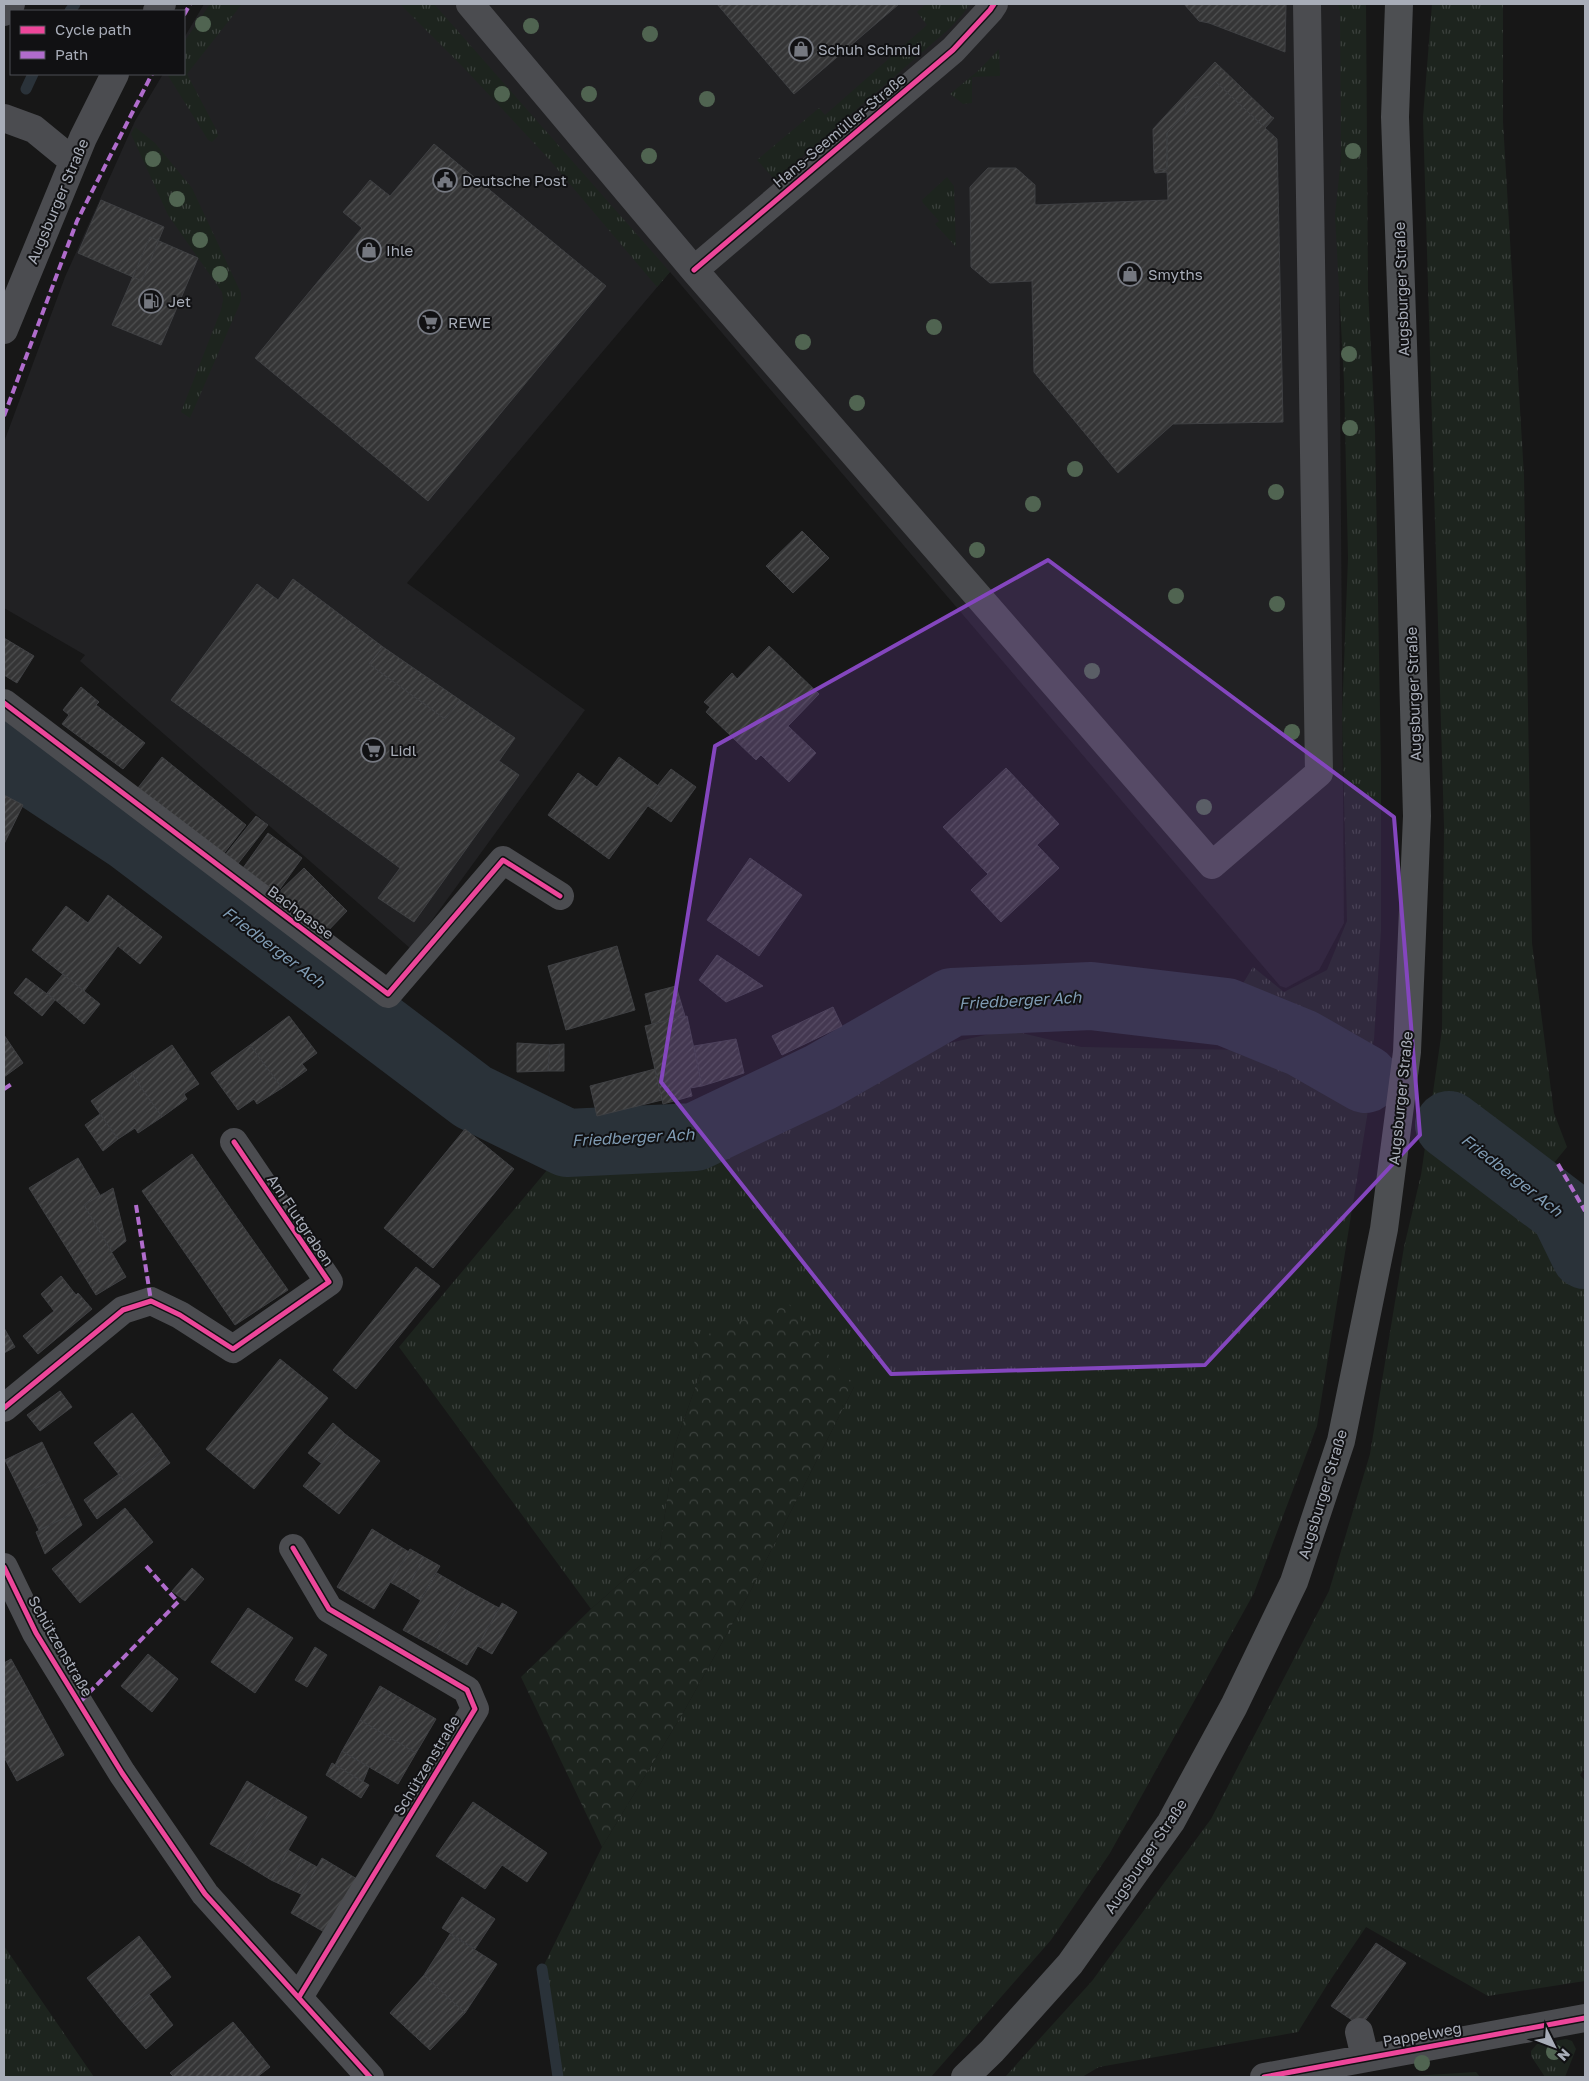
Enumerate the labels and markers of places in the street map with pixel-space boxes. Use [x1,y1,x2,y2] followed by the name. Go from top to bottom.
[788,36,814,62] shop icon: Schuh Schmid
[818,40,921,58] place label: Schuh Schmid
[432,167,458,193] public building icon: Deutsche Post
[462,171,567,189] place label: Deutsche Post
[356,237,382,263] shop icon: Ihle
[386,241,414,259] place label: Ihle
[1117,261,1143,287] shop icon: Smyths
[1148,265,1203,283] place label: Smyths
[138,288,164,314] fuel station icon: Jet
[168,292,191,310] place label: Jet
[417,309,443,335] supermarket icon: REWE
[448,313,491,331] place label: REWE
[360,737,386,763] supermarket icon: Lidl
[390,741,417,759] place label: Lidl

